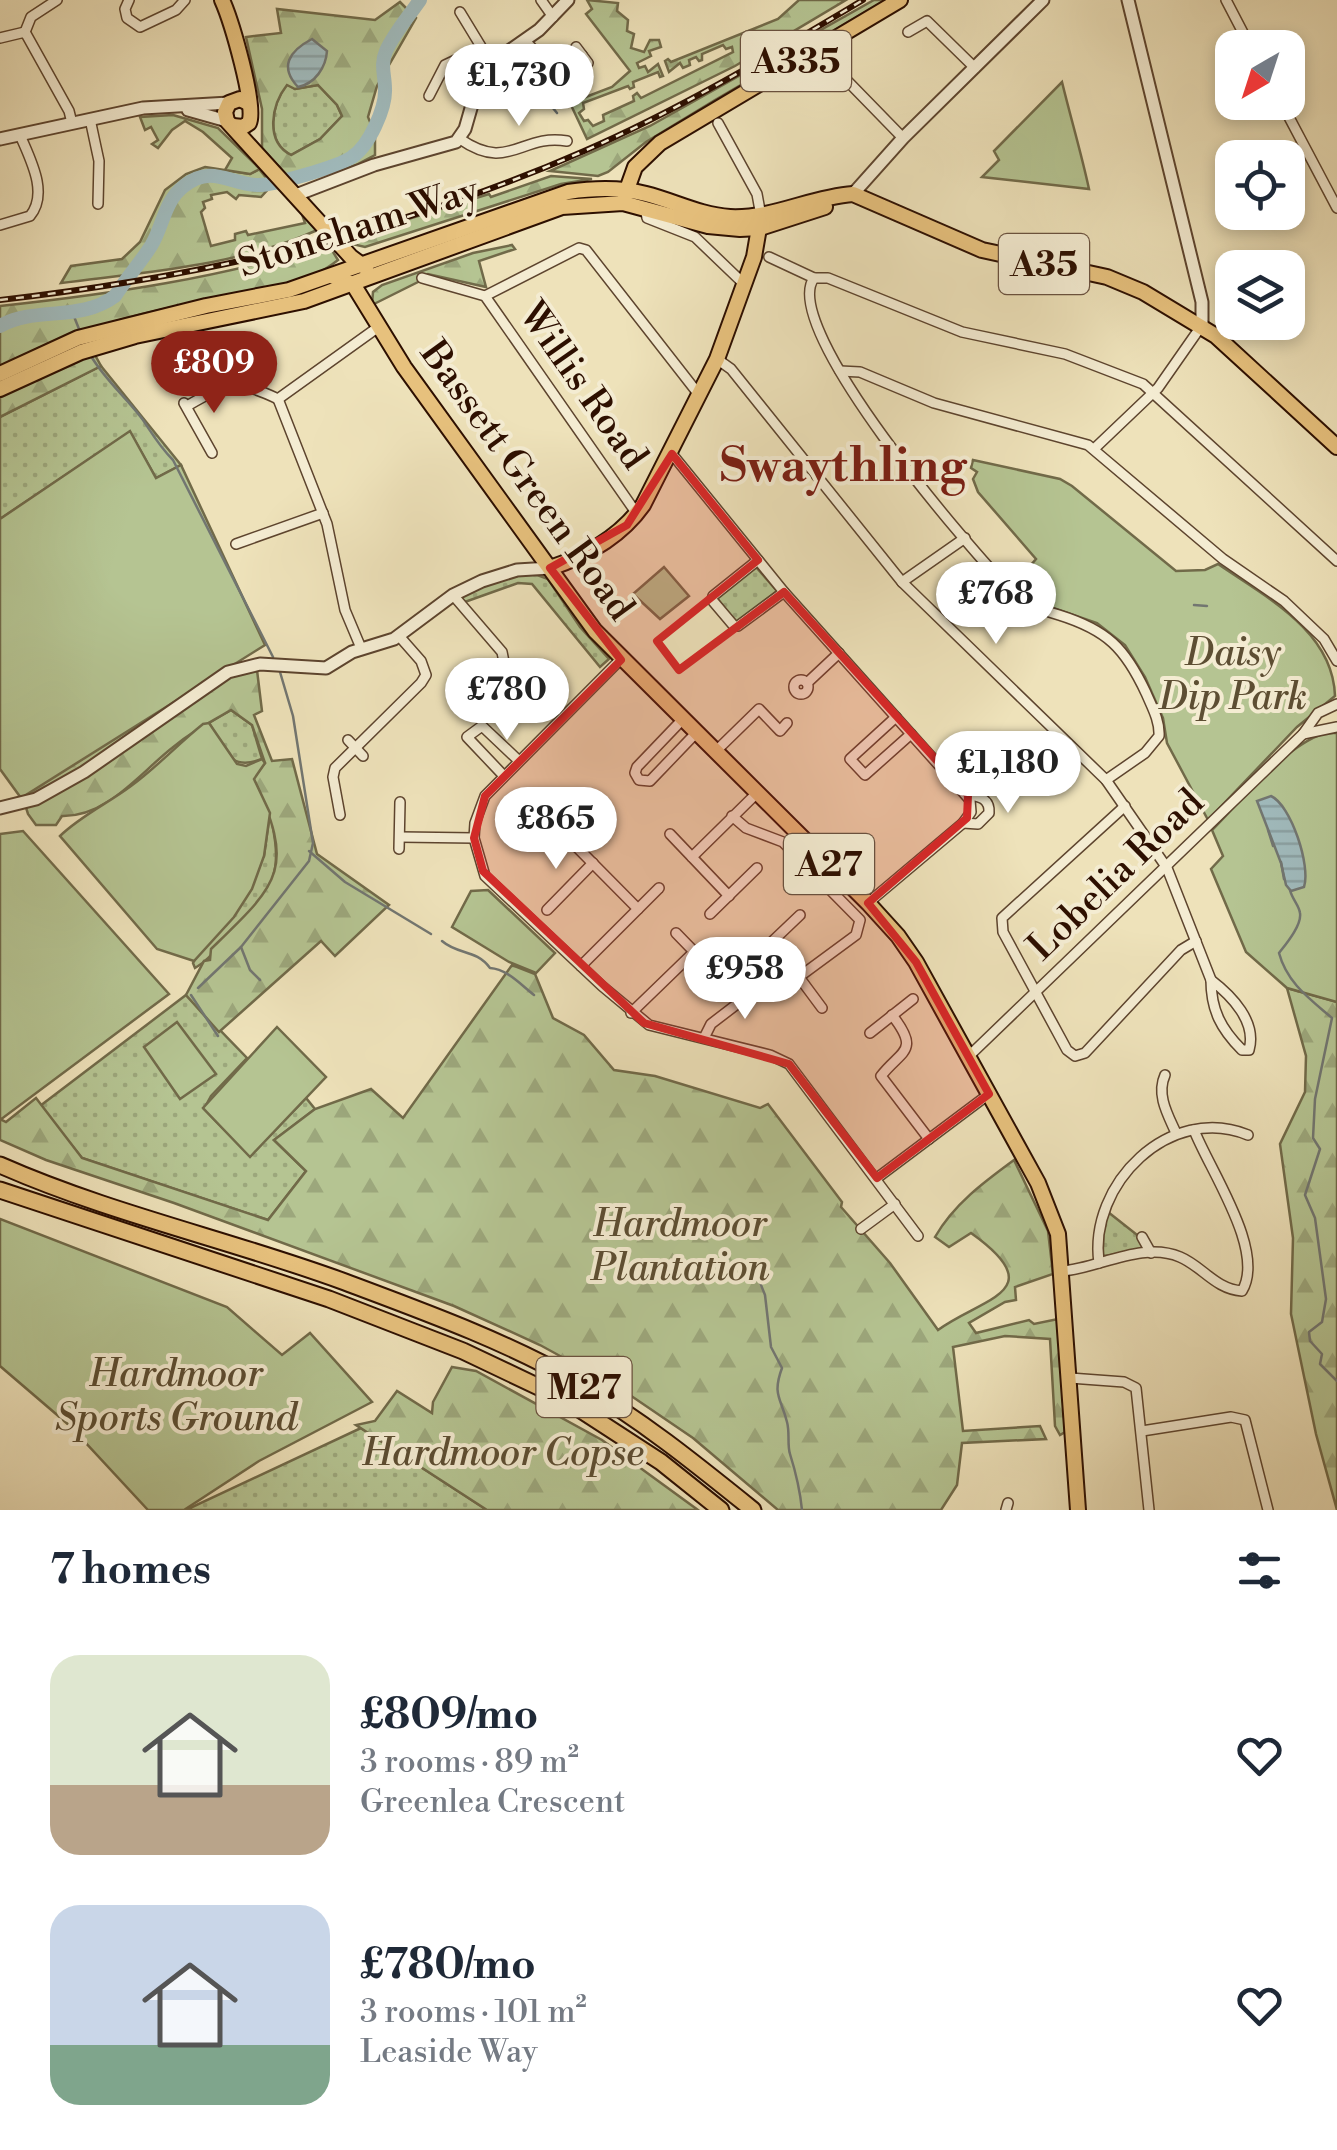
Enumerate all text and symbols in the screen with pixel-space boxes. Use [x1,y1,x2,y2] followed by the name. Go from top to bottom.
[1215,30,1305,120] north arrow
[1215,30,1305,340] map controls
[741,31,851,91] road number: A335
[438,44,600,129] pin: £1,730
[467,56,571,96] text: £1,730
[1215,140,1305,230] button: locate
[232,166,485,288] street label: Stoneham Way
[999,234,1089,294] road number: A35
[1215,250,1305,340] button: layers
[508,292,658,479] street label: Willis Road
[155,331,273,416] pin: £809
[409,331,644,630] street label: Bassett Green Road
[173,343,255,383] text: £809
[720,437,968,497] district label: Swaythling
[937,562,1055,647] pin: £768
[958,574,1034,614] text: £768
[1158,630,1307,721] park label: Daisy Dip Park
[448,658,566,743] pin: £780
[467,670,547,710] text: £780
[927,731,1089,816] pin: £1,180
[957,743,1059,783] text: £1,180
[1018,779,1214,971] street label: Lobelia Road
[497,787,615,872] pin: £865
[517,799,595,839] text: £865
[784,834,874,894] road number: A27
[686,937,804,1022] pin: £958
[706,949,784,989] text: £958
[590,1201,770,1292] park label: Hardmoor Plantation
[55,1351,299,1442] park label: Hardmoor Sports Ground
[536,1357,632,1417] road number: M27
[361,1430,644,1477] park label: Hardmoor Copse
[1232,1543,1287,1598] icon: filters
[50,1544,211,1597] text: 7 homes
[360,1689,538,1742] text: £809/mo
[130,1695,250,1815] icon: home
[1232,1728,1287,1783] icon: heart
[360,1742,579,1782] text: 3 rooms · 89 m²
[360,1782,625,1822] text: Greenlea Crescent
[360,1939,536,1992] text: £780/mo
[130,1945,250,2065] icon: home
[1232,1978,1287,2033] icon: heart
[360,1992,587,2032] text: 3 rooms · 101 m²
[360,2032,538,2072] text: Leaside Way

